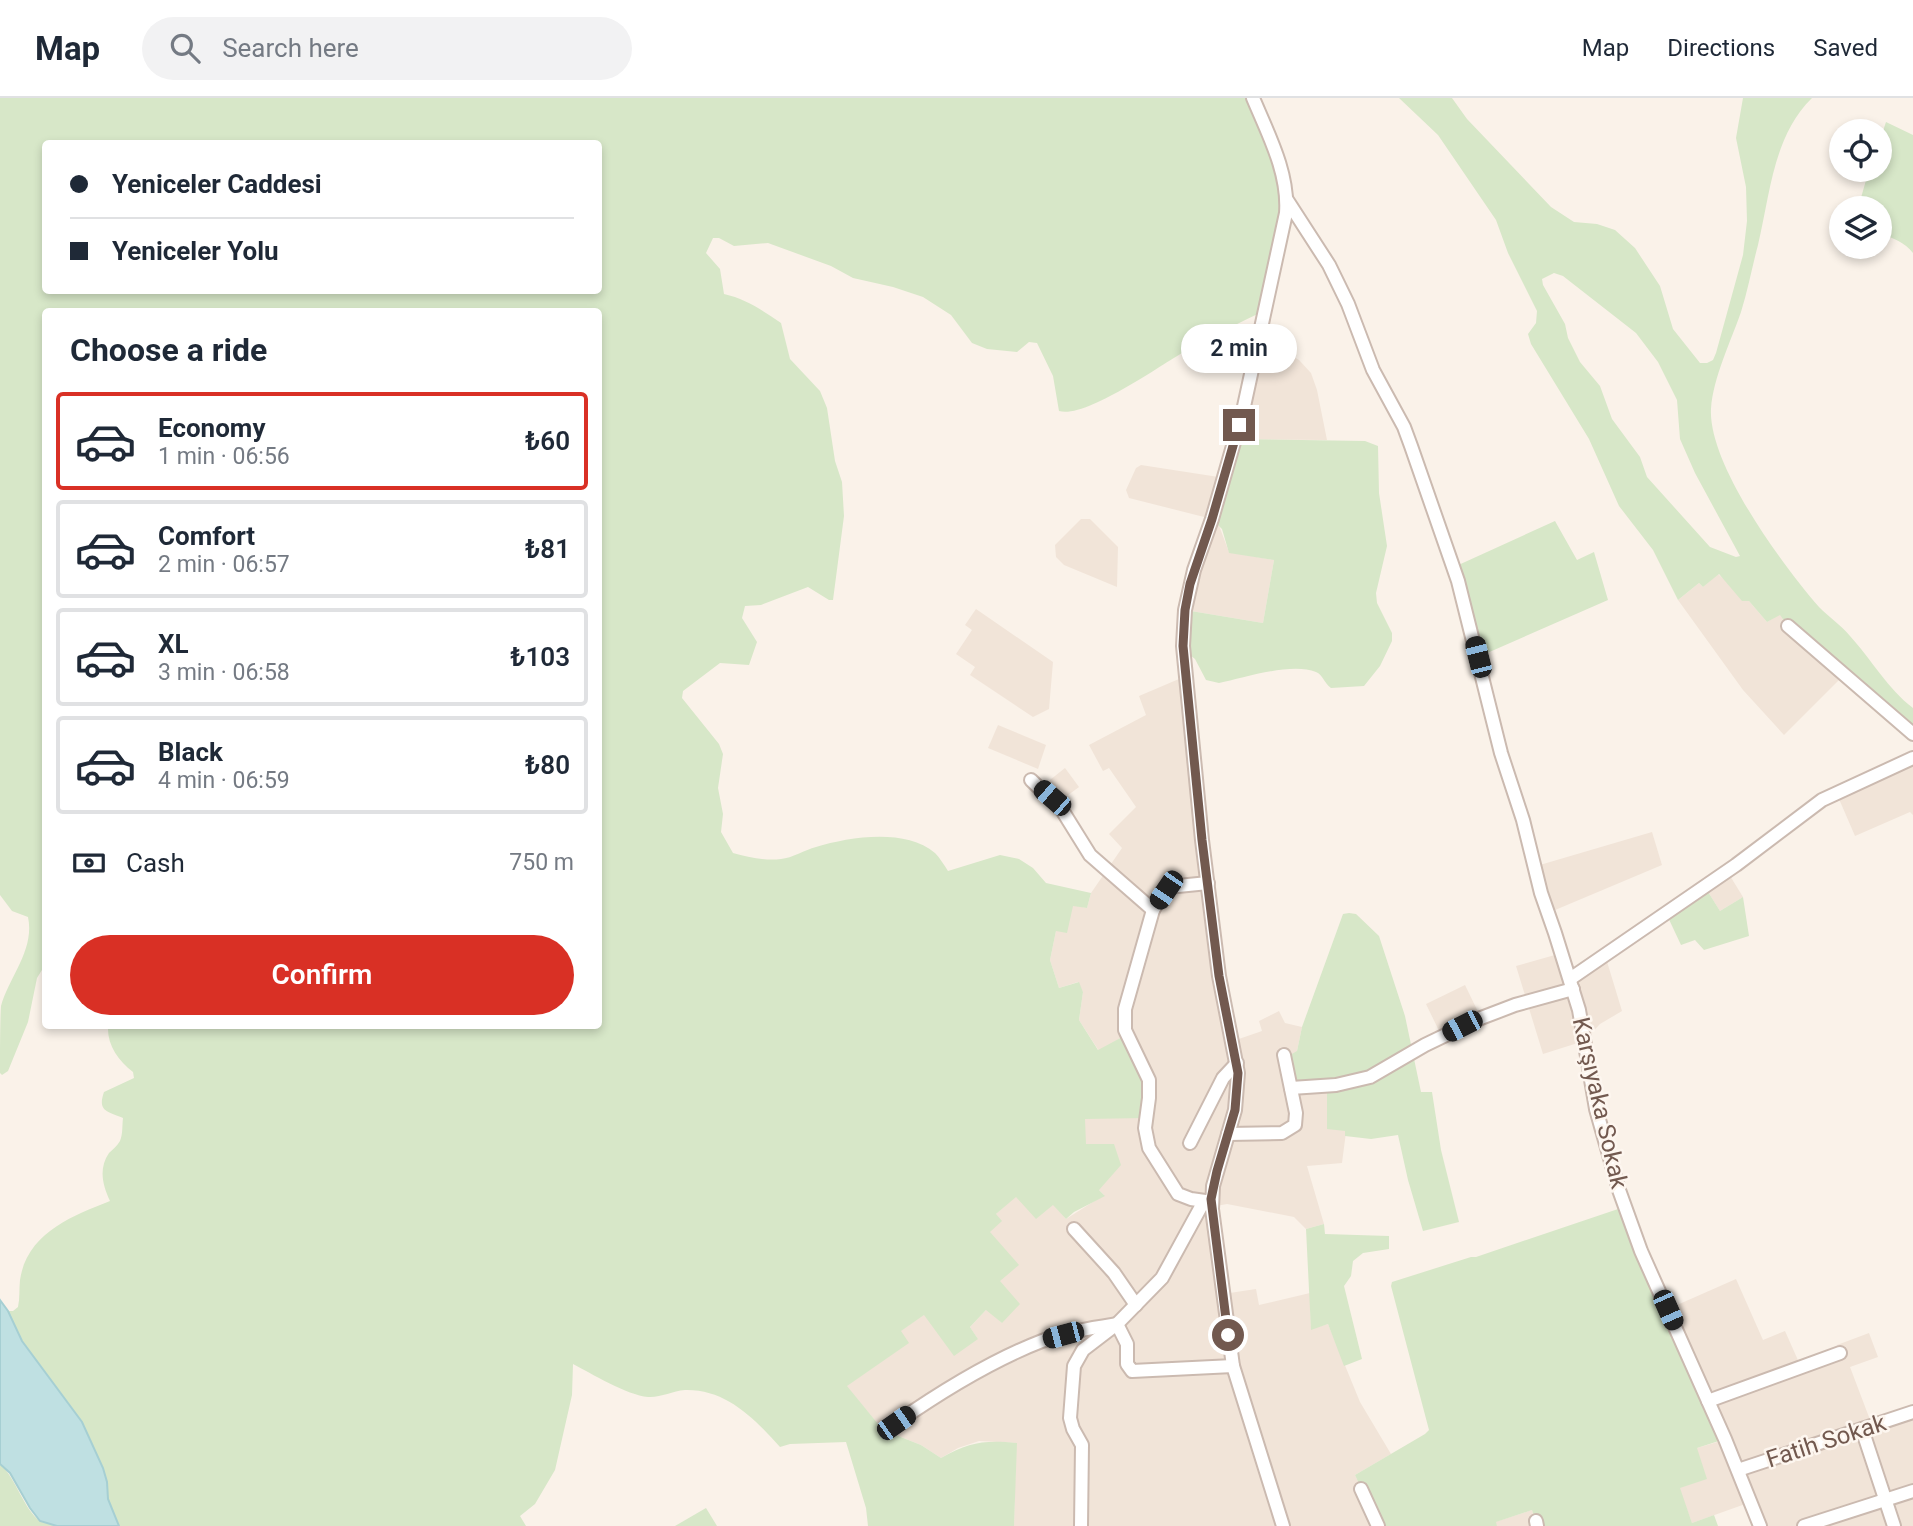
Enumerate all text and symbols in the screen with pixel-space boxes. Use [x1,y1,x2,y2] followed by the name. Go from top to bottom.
[142,17,632,80] search box
[35,29,100,68] text: Map
[166,29,204,67] icon: search
[222,33,359,63] text: Search here
[1582,34,1629,62] text: Map
[1667,34,1775,62] text: Directions
[1813,34,1878,62] text: Saved
[1829,119,1892,259] map controls
[1829,119,1892,182] button: locate
[112,169,322,199] text: Yeniceler Caddesi
[1829,196,1892,259] button: layers
[112,236,279,266] text: Yeniceler Yolu
[1181,324,1297,372] callout: 2 min
[70,331,267,369] text: Choose a ride
[1210,335,1268,362] text: 2 min
[1223,409,1255,441] route end
[74,410,137,473] icon: car
[158,413,265,443] text: Economy
[525,426,570,456] text: ₺60
[158,443,290,470] text: 1 min · 06:56
[74,518,137,581] icon: car
[158,521,255,551] text: Comfort
[525,534,570,564] text: ₺81
[158,551,290,578] text: 2 min · 06:57
[74,626,137,689] icon: car
[158,629,189,659] text: XL
[1463,634,1494,680] car
[510,642,570,672] text: ₺103
[158,659,290,686] text: 3 min · 06:58
[74,734,137,797] icon: car
[158,737,223,767] text: Black
[525,750,570,780] text: ₺80
[158,767,290,794] text: 4 min · 06:59
[1030,776,1075,820] car
[70,844,108,882] icon: cash
[126,848,185,878] text: Cash
[509,849,574,876] text: 750 m
[1146,867,1187,913] car
[70,935,574,1015] button: Confirm
[1439,1007,1486,1045] car
[1567,1014,1634,1192] street label: Karşıyaka Sokak
[1650,1287,1687,1333] car
[1040,1319,1087,1351] car
[1212,1319,1244,1351] route start
[873,1402,920,1444] car
[1763,1408,1890,1473] street label: Fatih Sokak

